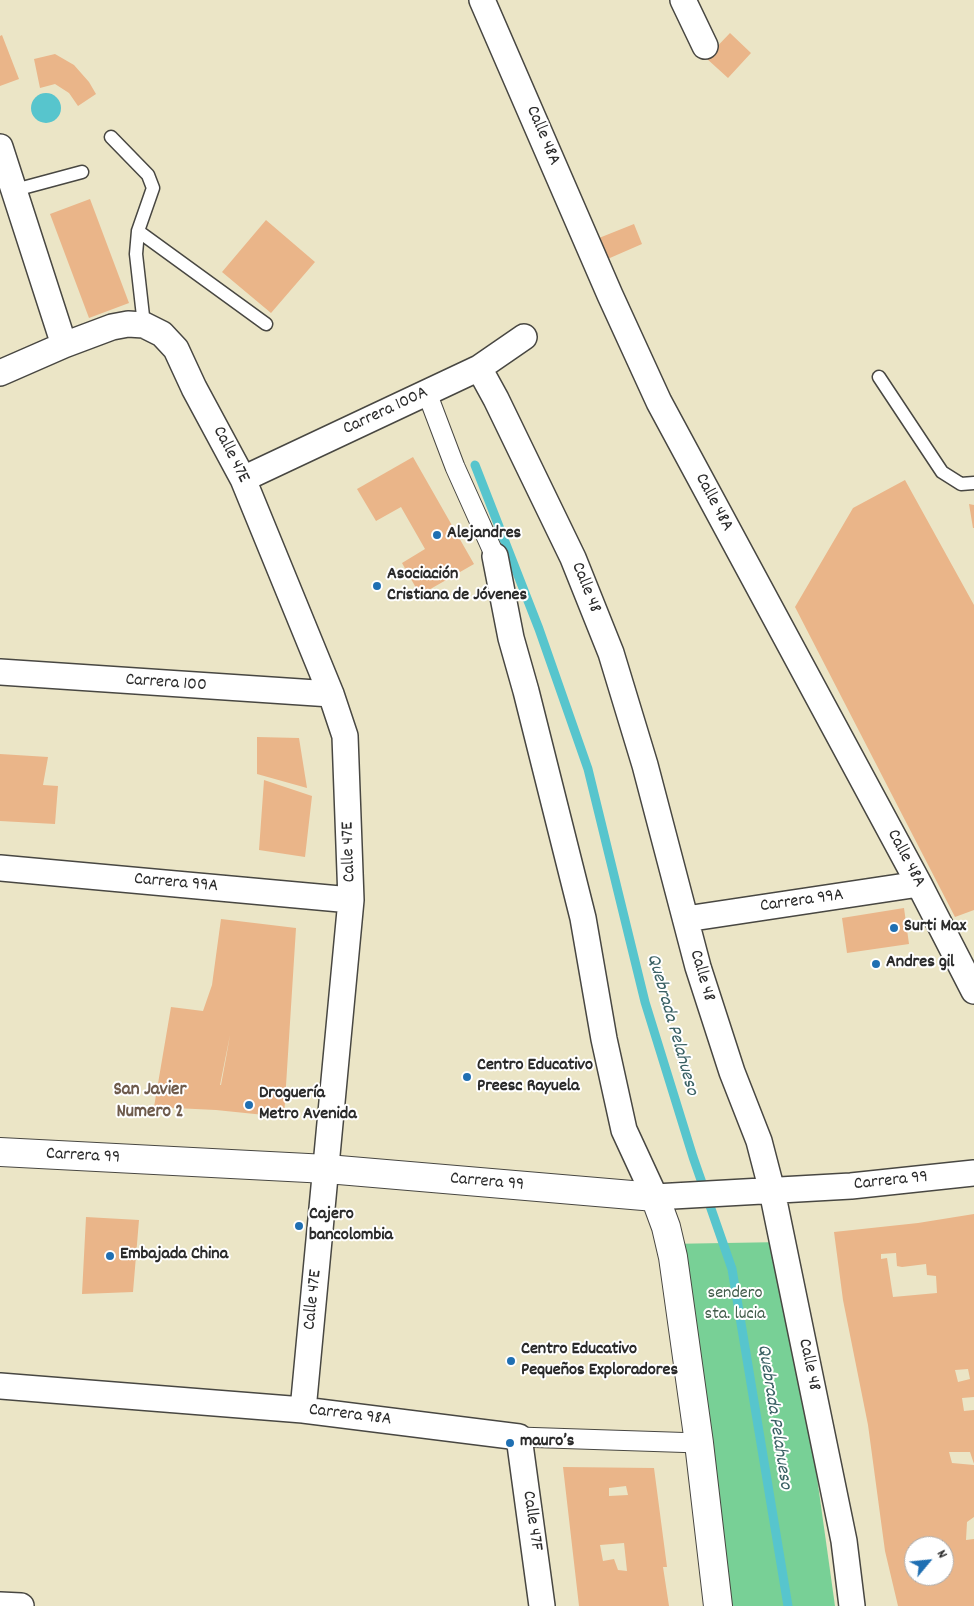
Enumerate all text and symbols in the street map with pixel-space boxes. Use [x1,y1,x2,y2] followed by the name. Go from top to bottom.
[520,103,564,169] street label: Calle 48A
[340,383,432,441] street label: Carrera 100A
[207,423,253,487] street label: Calle 47E
[689,470,737,536] street label: Calle 48A
[447,524,521,546] place label: Alejandres
[431,529,443,541] marker: Alejandres
[565,560,605,616] street label: Calle 48
[387,565,527,608] place label: Asociación Cristiana de Jóvenes
[371,580,383,592] marker: Asociación Cristiana de Jóvenes
[125,670,207,698] street label: Carrera 100
[338,821,362,883] street label: Calle 47E
[881,826,929,892] street label: Calle 48A
[133,870,219,898] street label: Carrera 99A
[759,885,845,919] street label: Carrera 99A
[904,917,966,939] place label: Surti Max
[888,922,900,934] marker: Surti Max
[683,948,719,1004] street label: Calle 48
[640,952,702,1098] water label: Quebrada Pelahueso
[886,953,954,975] place label: Andres gil
[870,958,882,970] marker: Andres gil
[477,1056,593,1098] place label: Centro Educativo Preesc Rayuela
[461,1071,473,1083] marker: Centro Educativo Preesc Rayuela
[113,1080,187,1124] district label: San Javier Numero 2
[259,1084,357,1126] place label: Droguería Metro Avenida
[243,1099,255,1111] marker: Droguería Metro Avenida
[45,1144,121,1170] street label: Carrera 99
[853,1167,929,1197] street label: Carrera 99
[449,1169,525,1197] street label: Carrera 99
[309,1205,393,1248] place label: Cajero bancolombia
[293,1220,305,1232] marker: Cajero bancolombia
[120,1245,228,1267] place label: Embajada China
[104,1250,116,1262] marker: Embajada China
[300,1269,328,1331] street label: Calle 47E
[705,1284,765,1326] park label: sendero sta. lucia
[792,1337,824,1393] street label: Calle 48
[521,1340,678,1382] place label: Centro Educativo Pequeños Exploradores
[750,1343,796,1491] water label: Quebrada Pelahueso
[505,1355,517,1367] marker: Centro Educativo Pequeños Exploradores
[307,1400,393,1432] street label: Carrera 98A
[520,1432,574,1454] place label: mauro’s
[504,1437,516,1449] marker: mauro’s
[516,1490,546,1552] street label: Calle 47F
[904,1536,954,1586] north arrow
[931,1547,952,1562] text: N

